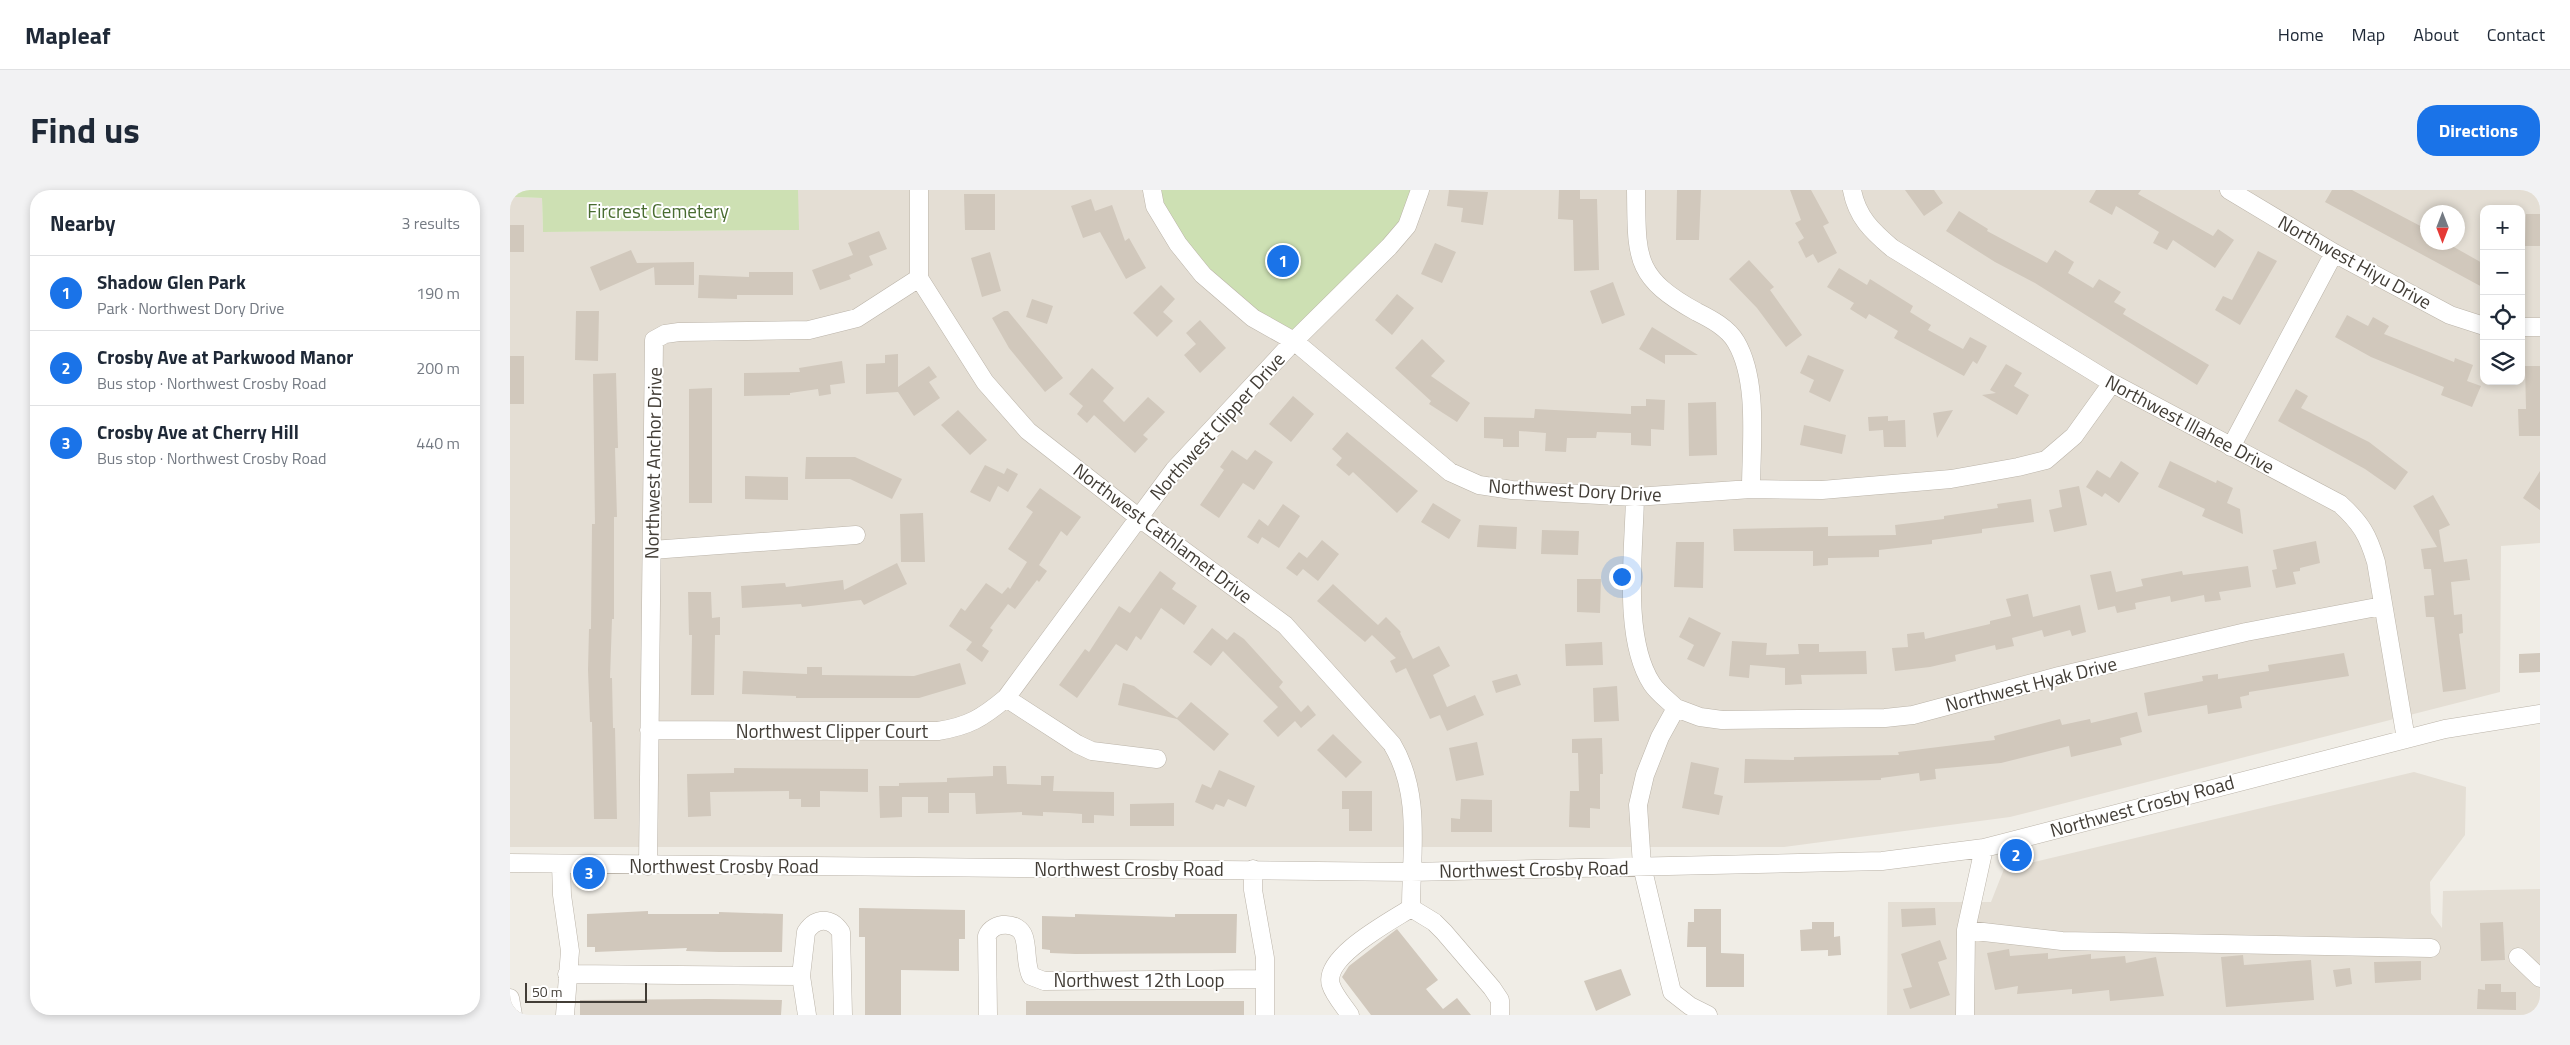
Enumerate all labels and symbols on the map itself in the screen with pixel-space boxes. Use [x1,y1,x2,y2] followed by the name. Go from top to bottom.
[587,196,729,225] park label: Fircrest Cemetery
[2420,205,2465,250] north arrow
[2273,207,2437,316] street label: Northwest Hiyu Drive
[1267,242,1299,280] pin: 1
[1142,345,1291,506] street label: Northwest Clipper Drive
[636,367,669,559] street label: Northwest Anchor Drive
[2100,367,2280,480] street label: Northwest Illahee Drive
[1067,455,1259,610] street label: Northwest Cathlamet Drive
[1488,470,1662,509] street label: Northwest Dory Drive
[1609,564,1635,590] your location
[1942,648,2120,719] street label: Northwest Hyak Drive
[736,716,929,745] street label: Northwest Clipper Court
[2047,767,2237,844] street label: Northwest Crosby Road
[2000,836,2032,874] pin: 2
[629,851,819,880] street label: Northwest Crosby Road
[1439,852,1629,885] street label: Northwest Crosby Road
[573,854,605,892] pin: 3
[1034,854,1224,883] street label: Northwest Crosby Road
[1053,965,1225,994] street label: Northwest 12th Loop
[525,980,648,1003] scale bar

